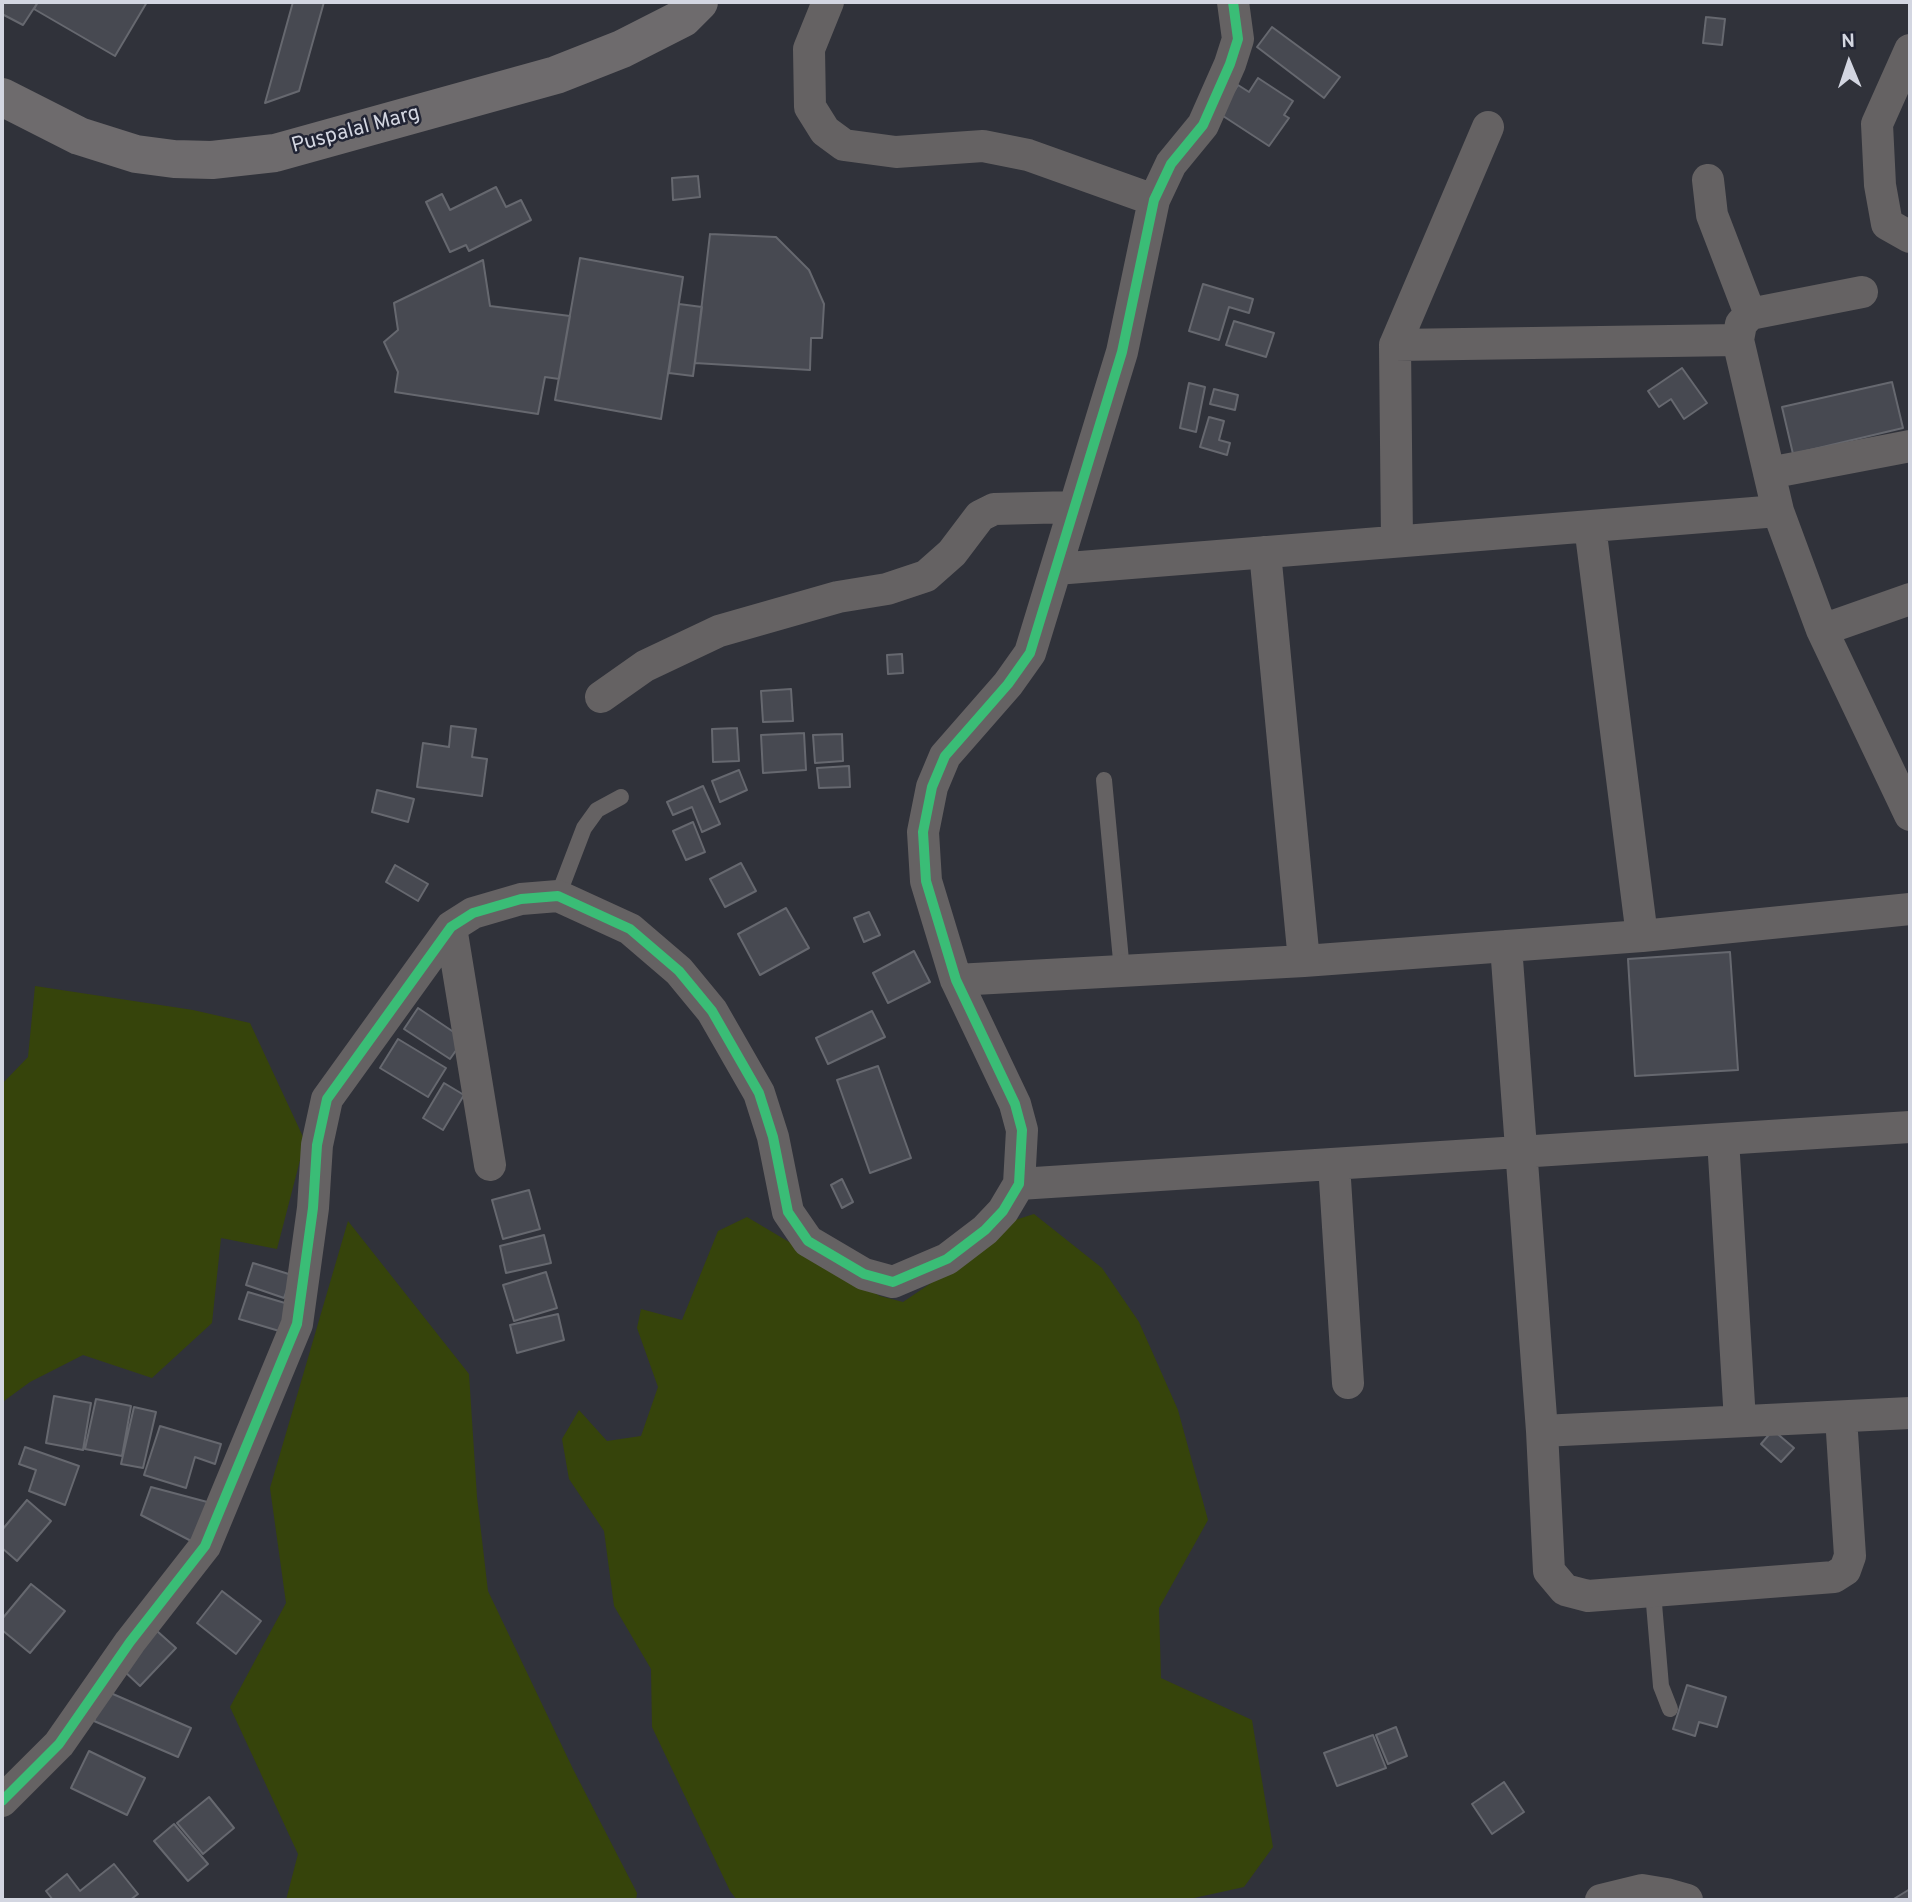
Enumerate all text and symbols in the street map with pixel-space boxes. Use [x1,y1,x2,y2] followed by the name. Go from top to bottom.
[1814,28,1884,98] north arrow
[1841,30,1856,54] text: N
[289,102,423,160] street label: Puspalal Marg

